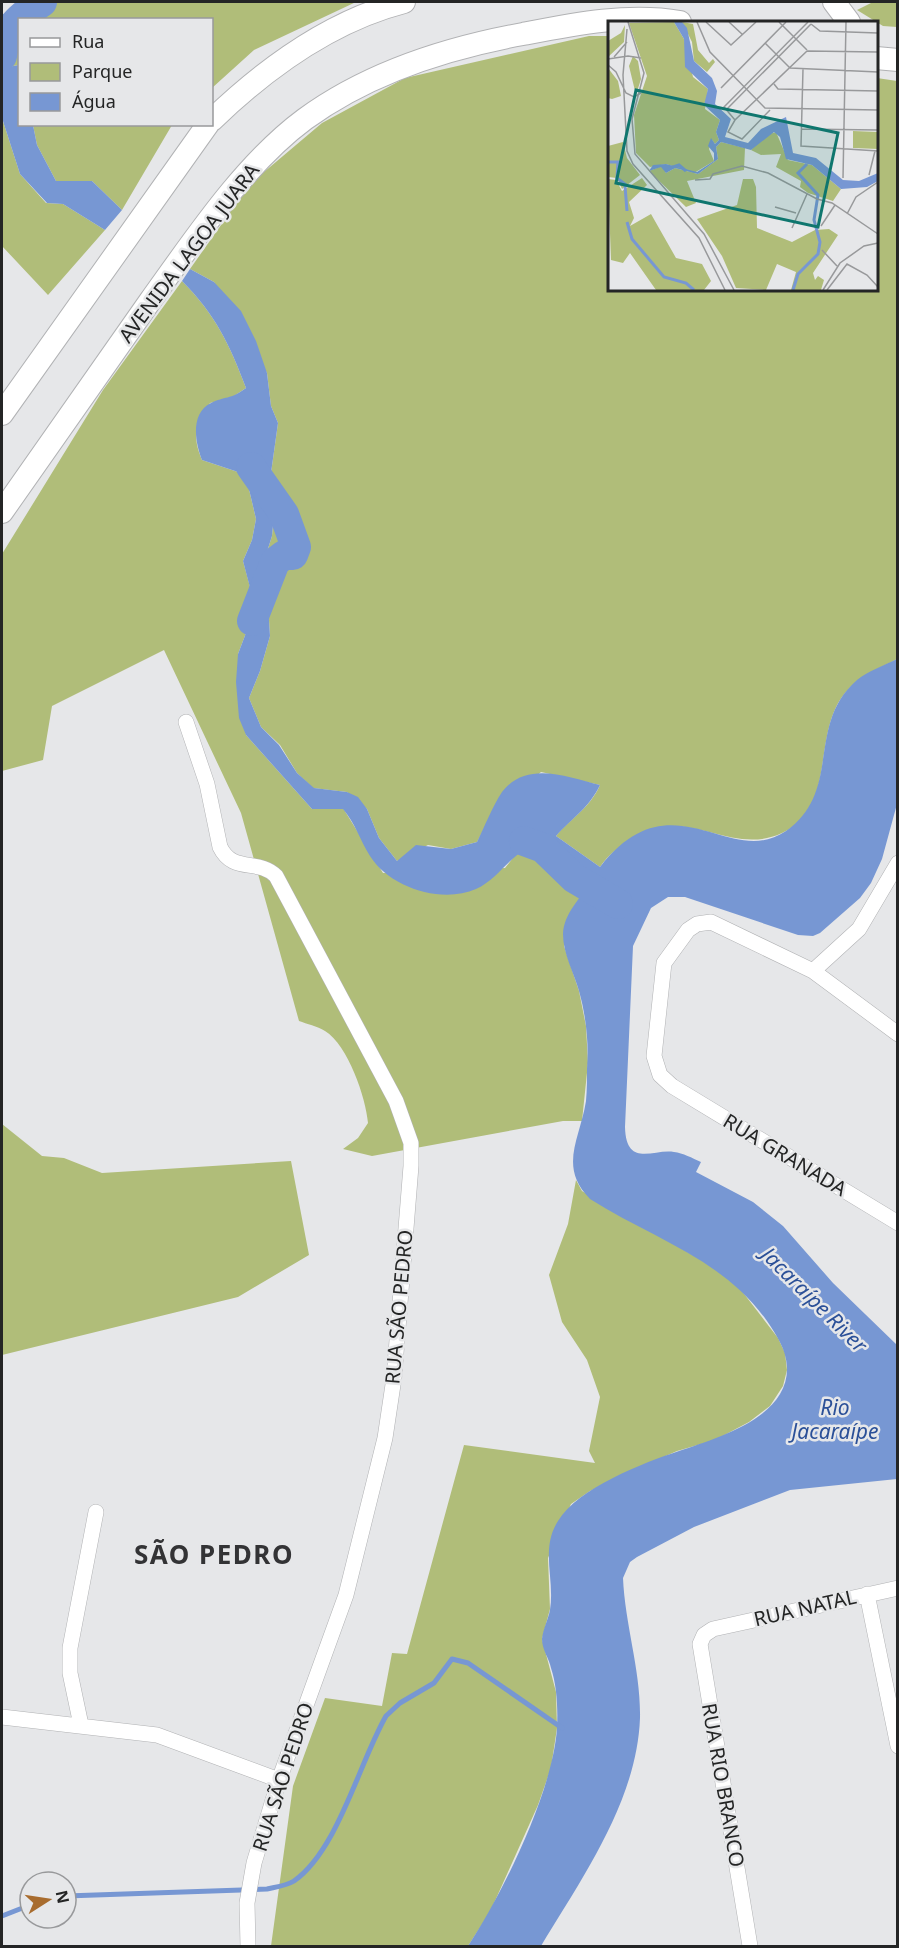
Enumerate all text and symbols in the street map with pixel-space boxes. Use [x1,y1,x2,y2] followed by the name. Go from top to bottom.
[18,18,213,126] legend
[608,21,878,291] inset map
[72,29,104,53] text: Rua
[72,59,132,83] text: Parque
[72,89,116,113] text: Água
[112,157,265,348] street label: AVENIDA LAGOA JUARA
[718,1107,852,1202] street label: RUA GRANADA
[378,1229,419,1385] street label: RUA SÃO PEDRO
[753,1238,875,1359] water label: Jacaraípe River
[787,1393,879,1445] water label: Rio Jacaraípe
[134,1536,294,1572] district label: SÃO PEDRO
[751,1583,859,1632] street label: RUA NATAL
[246,1699,319,1855] street label: RUA SÃO PEDRO
[696,1701,751,1869] street label: RUA RIO BRANCO
[18,1870,78,1930] north arrow
[51,1888,75,1906] text: N

